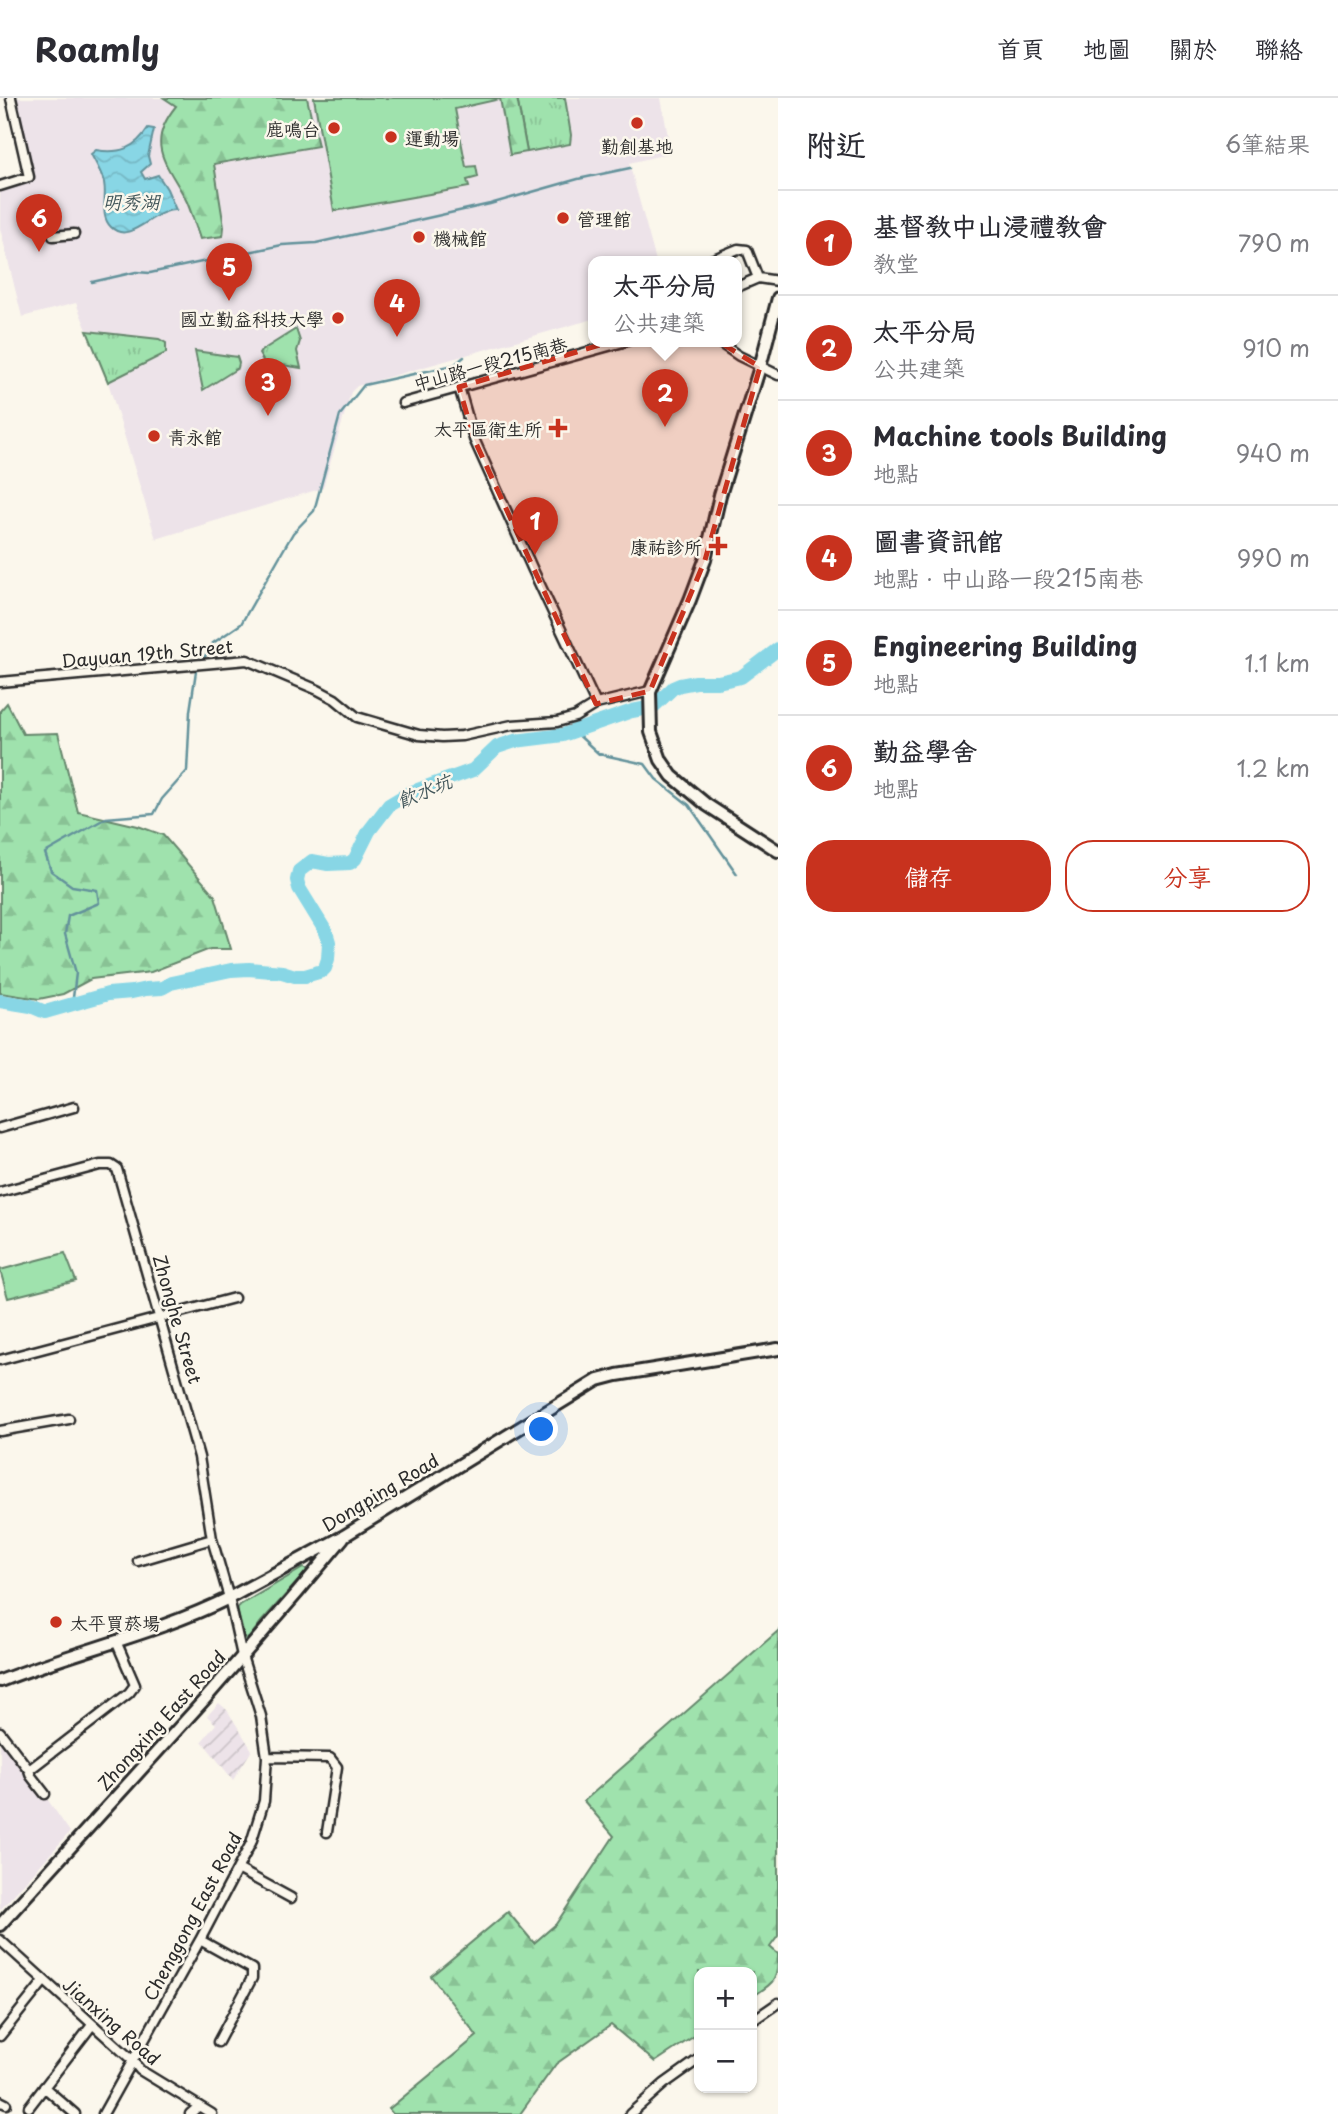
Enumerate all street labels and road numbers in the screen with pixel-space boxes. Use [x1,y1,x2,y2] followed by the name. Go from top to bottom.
[410,329,570,397] street label: 中山路一段215南巷
[60,632,234,674] street label: Dayuan 19th Street
[147,1251,209,1387] street label: Zhonghe Street
[316,1446,444,1538] street label: Dongping Road
[91,1644,231,1796] street label: Zhongxing East Road
[136,1827,248,2005] street label: Chenggong East Road
[57,1971,167,2071] street label: Jianxing Road

